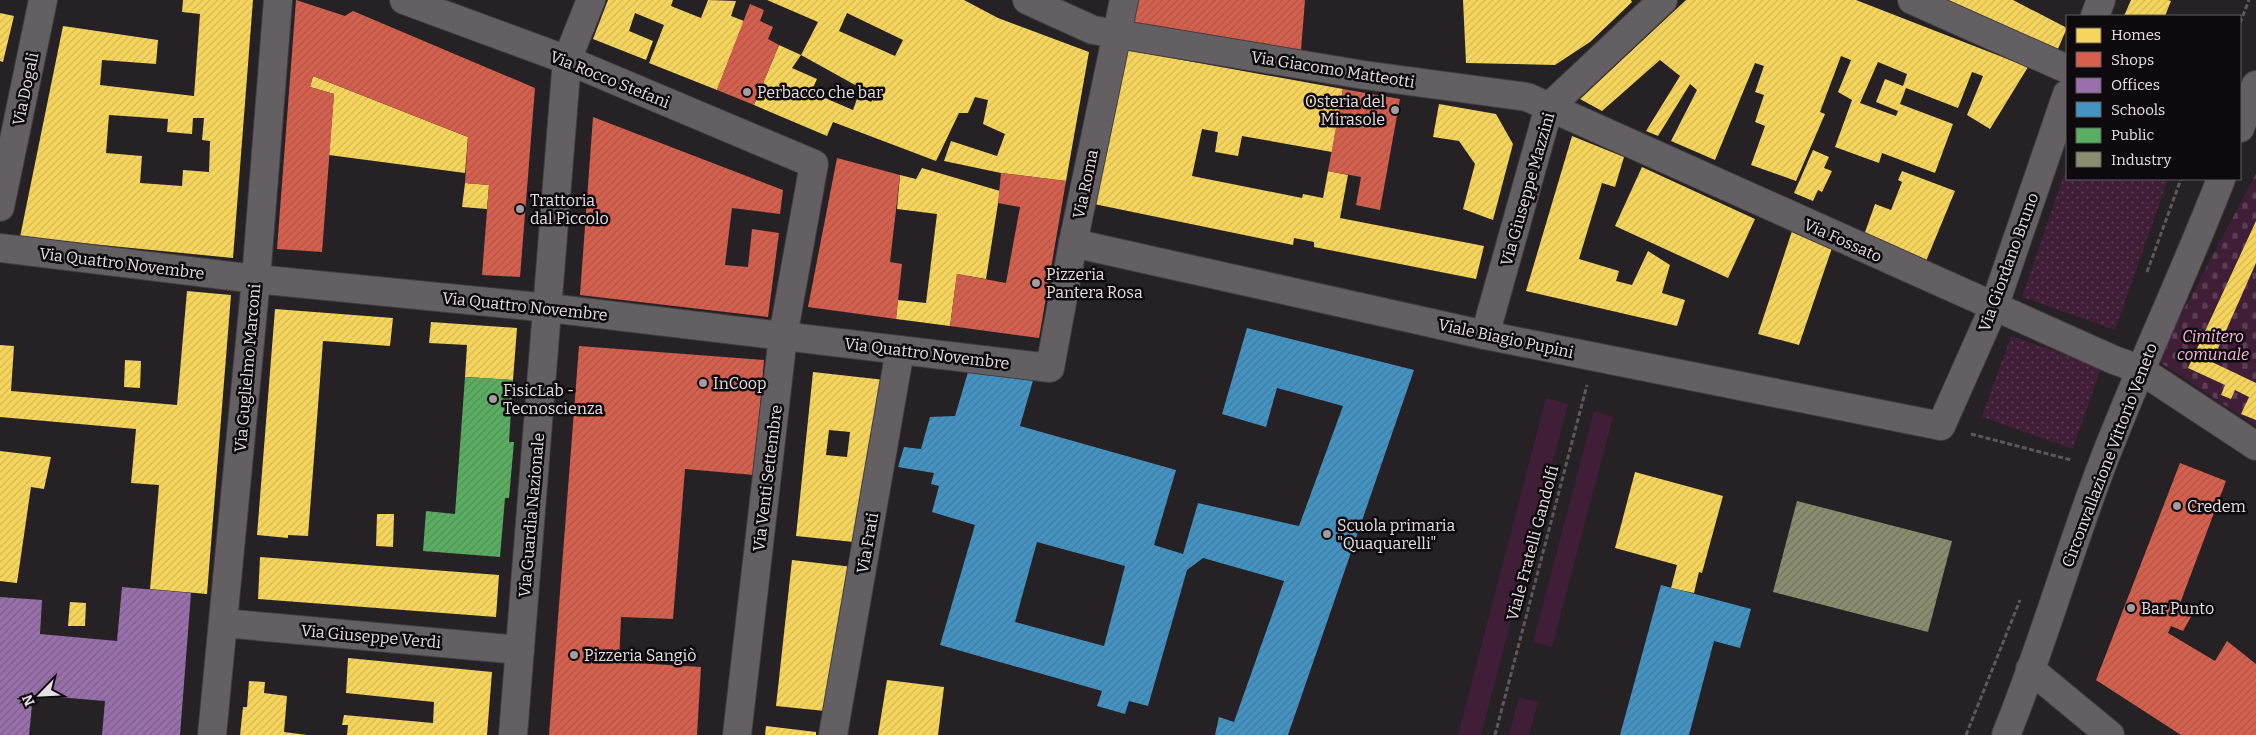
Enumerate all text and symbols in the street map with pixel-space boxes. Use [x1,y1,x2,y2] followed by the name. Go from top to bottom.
[2066,15,2241,180] legend
[2111,26,2161,44] text: Homes
[547,47,673,112] street label: Via Rocco Stefani
[1250,47,1416,92] street label: Via Giacomo Matteotti
[8,51,43,127] street label: Via Dogali
[2111,51,2154,69] text: Shops
[2111,76,2160,94] text: Offices
[757,83,883,102] place label: Perbacco che bar
[741,86,753,98] marker: Perbacco che bar
[1305,92,1385,129] place label: Osteria del Mirasole
[2111,101,2165,119] text: Schools
[1389,104,1401,116] marker: Osteria del Mirasole
[1496,110,1559,268] street label: Via Giuseppe Mazzini
[2111,126,2155,144] text: Public
[1069,148,1102,220] street label: Via Roma
[2111,151,2171,169] text: Industry
[1975,190,2042,334] street label: Via Giordano Bruno
[530,191,609,228] place label: Trattoria dal Piccolo
[514,203,526,215] marker: Trattoria dal Piccolo
[1801,215,1885,266] street label: Via Fossato
[38,244,206,283] street label: Via Quattro Novembre
[1046,265,1143,302] place label: Pizzeria Pantera Rosa
[1030,277,1042,289] marker: Pizzeria Pantera Rosa
[231,283,264,453] street label: Via Guglielmo Marconi
[441,288,609,325] street label: Via Quattro Novembre
[1436,315,1576,362] street label: Viale Biagio Pupini
[2177,327,2249,364] park label: Cimitero comunale
[843,334,1011,373] street label: Via Quattro Novembre
[2058,340,2161,570] street label: Circonvallazione Vittorio Veneto
[713,374,767,393] place label: InCoop
[697,377,709,389] marker: InCoop
[503,381,604,418] place label: FisicLab - Tecnoscienza
[487,393,499,405] marker: FisicLab - Tecnoscienza
[749,404,786,553] street label: Via Venti Settembre
[515,432,548,598] street label: Via Guardia Nazionale
[1503,463,1562,623] street label: Viale Fratelli Gandolfi
[2187,497,2246,516] place label: Credem
[2171,500,2183,512] marker: Credem
[853,511,882,575] street label: Via Frati
[1337,516,1455,553] place label: Scuola primaria "Quaquarelli"
[1321,528,1333,540] marker: Scuola primaria "Quaquarelli"
[2141,599,2214,618] place label: Bar Punto
[2125,602,2137,614] marker: Bar Punto
[300,621,442,652] street label: Via Giuseppe Verdi
[584,646,696,665] place label: Pizzeria Sangiò
[568,649,580,661] marker: Pizzeria Sangiò
[15,670,65,720] north arrow
[19,692,39,708] text: N

